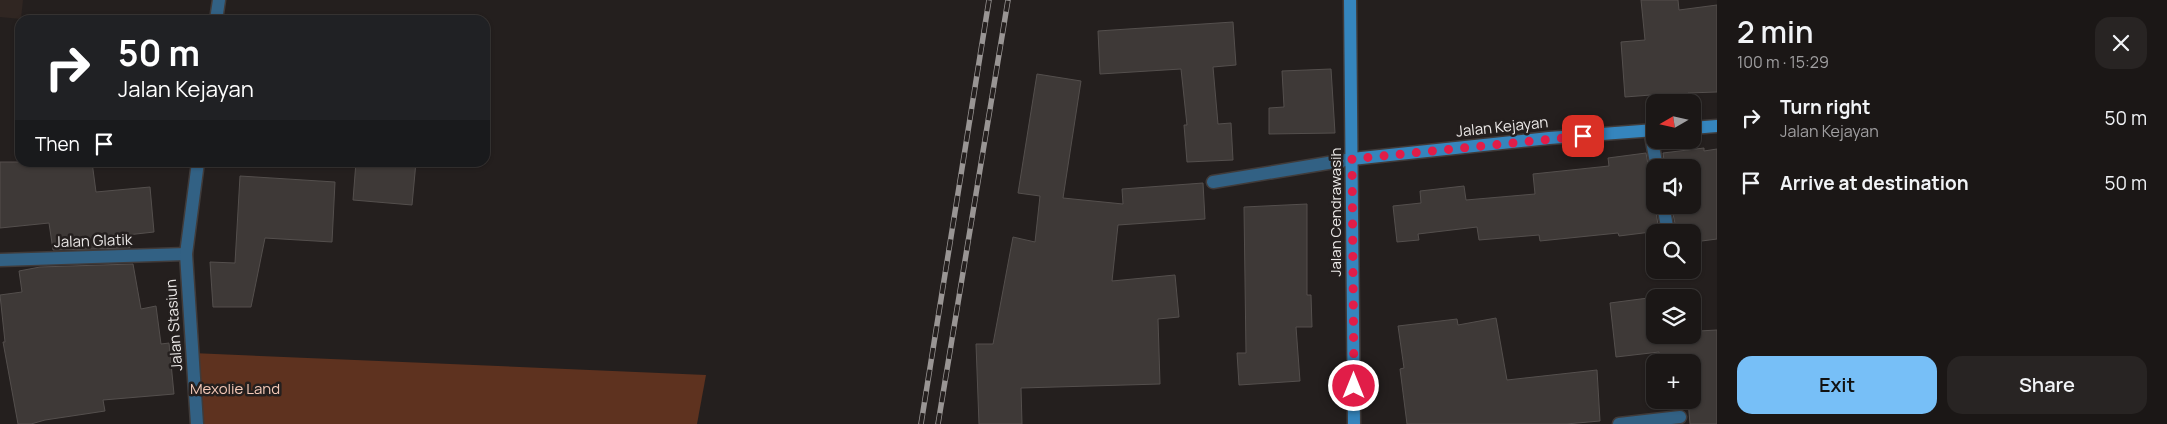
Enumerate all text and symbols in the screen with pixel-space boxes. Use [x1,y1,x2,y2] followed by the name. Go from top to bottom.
[1737,11,1813,52] text: 2 min
[2095,17,2147,69] button: close
[118,29,200,77] text: 50 m
[35,35,100,100] icon: right
[1737,51,1829,73] text: 100 m · 15:29
[118,74,254,104] text: Jalan Kejayan
[1646,94,1701,149] north arrow
[1646,94,1701,409] map controls
[1780,94,1870,120] text: Turn right
[1737,104,1765,132] icon: right
[2105,105,2147,131] text: 50 m
[1455,111,1549,142] street label: Jalan Kejayan
[1562,115,1604,157] pin
[1780,120,1879,142] text: Jalan Kejayan
[1569,122,1597,150] icon: arrive
[90,130,118,158] icon: arrive
[35,131,80,157] text: Then
[1325,147,1346,276] street label: Jalan Cendrawasih
[1646,159,1701,214] button: sound
[1737,169,1765,197] icon: arrive
[1780,170,1969,196] text: Arrive at destination
[2105,170,2147,196] text: 50 m
[1646,224,1701,279] button: search
[53,229,133,252] street label: Jalan Glatik
[160,278,187,372] street label: Jalan Stasiun
[1646,289,1701,344] button: layers
[1646,354,1701,409] button: +
[1737,356,1937,414] button: Exit
[1947,356,2147,414] button: Share
[1327,359,1379,411] position arrow
[190,378,280,399] park label: Mexolie Land

